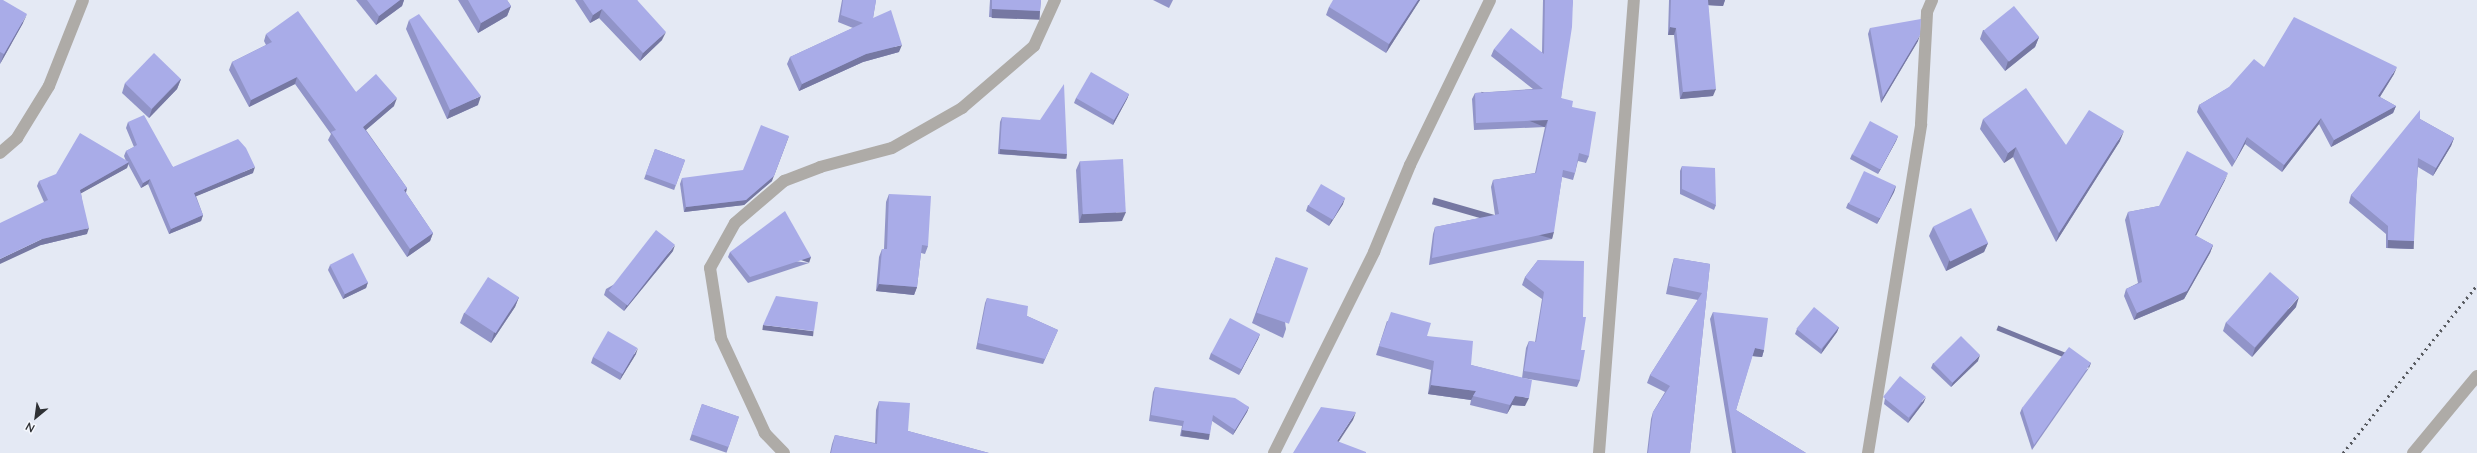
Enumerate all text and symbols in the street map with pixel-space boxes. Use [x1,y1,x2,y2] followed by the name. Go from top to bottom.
[16,397,56,437] north arrow
[23,420,37,436] text: N

